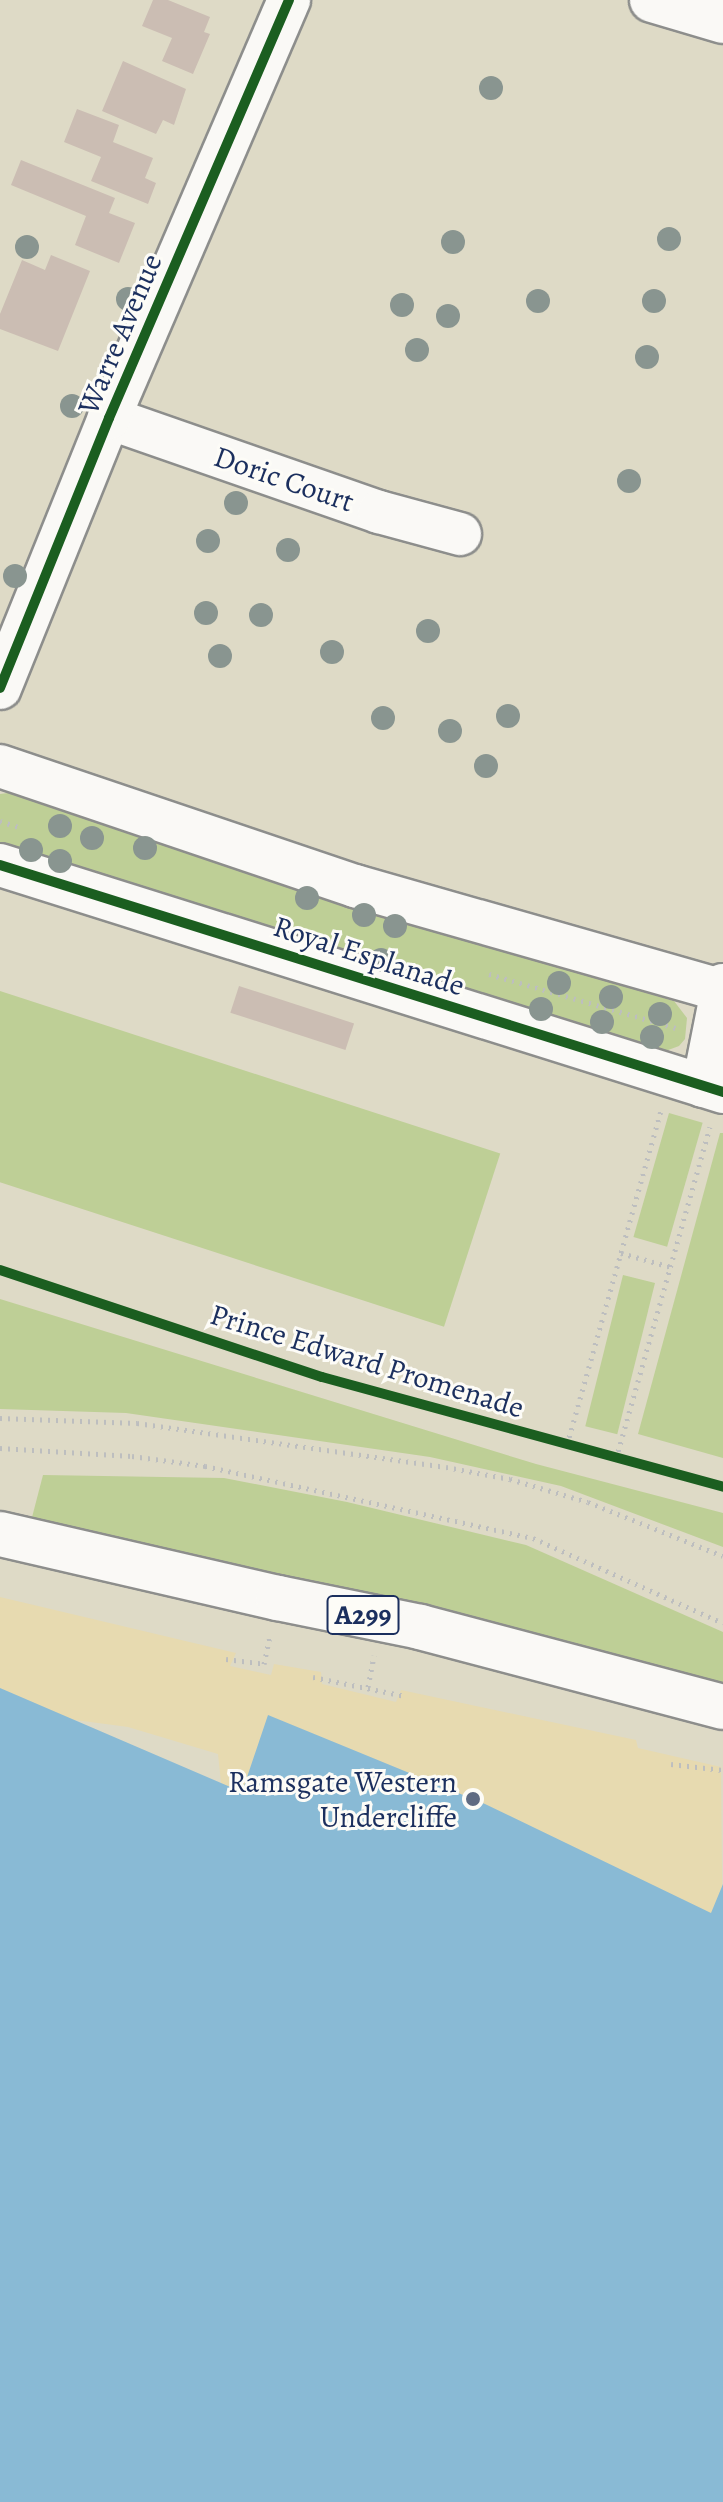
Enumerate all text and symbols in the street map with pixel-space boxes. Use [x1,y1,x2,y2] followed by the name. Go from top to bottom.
[70,248,170,420] street label: Warre Avenue
[209,438,359,520] street label: Doric Court
[269,908,469,1004] street label: Royal Esplanade
[206,1296,528,1426] street label: Prince Edward Promenade
[325,1591,401,1639] road number: A299
[228,1764,457,1834] place label: Ramsgate Western Undercliffe
[464,1790,482,1808] marker: Ramsgate Western Undercliffe

